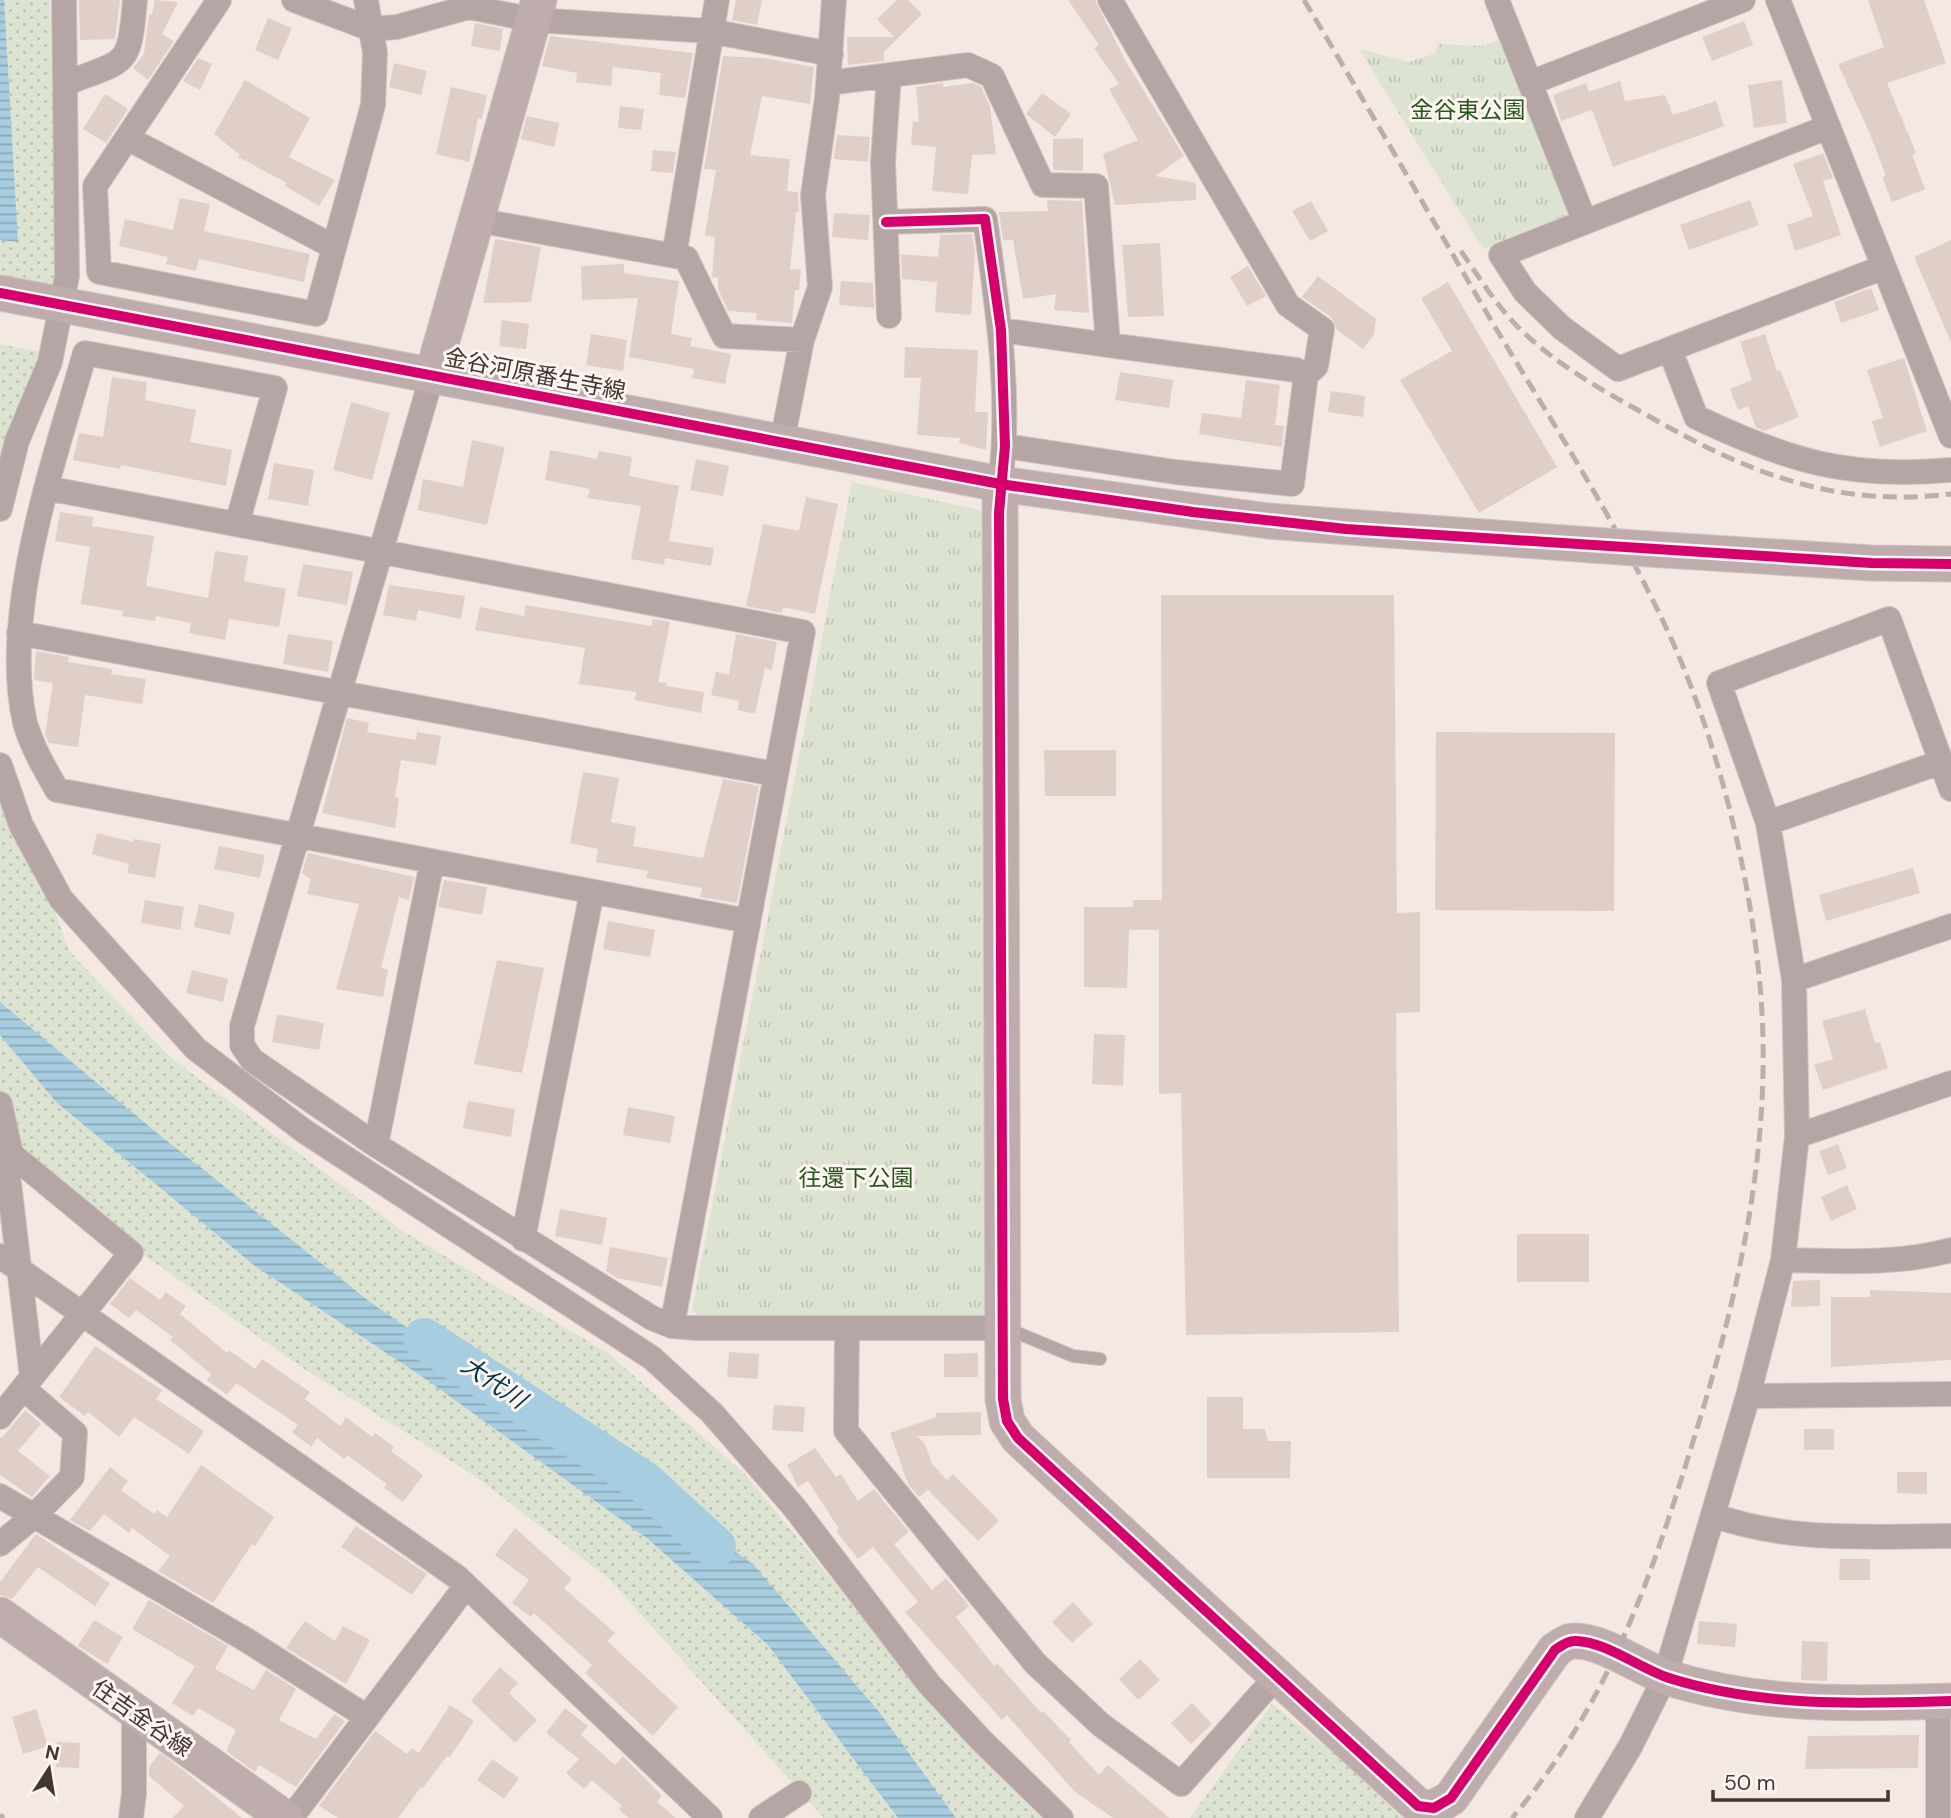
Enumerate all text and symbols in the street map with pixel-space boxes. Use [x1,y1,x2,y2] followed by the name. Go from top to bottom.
[1411,95,1526,125] park label: 金谷東公園
[442,342,628,406] street label: 金谷河原番生寺線
[799,1163,914,1193] park label: 往還下公園
[455,1349,535,1417] water label: 大代川
[86,1673,198,1763] street label: 住吉金谷線
[14,1734,84,1804] north arrow
[43,1739,62,1767] text: N
[1713,1758,1888,1802] scale bar
[1724,1769,1775,1797] text: 50 m

